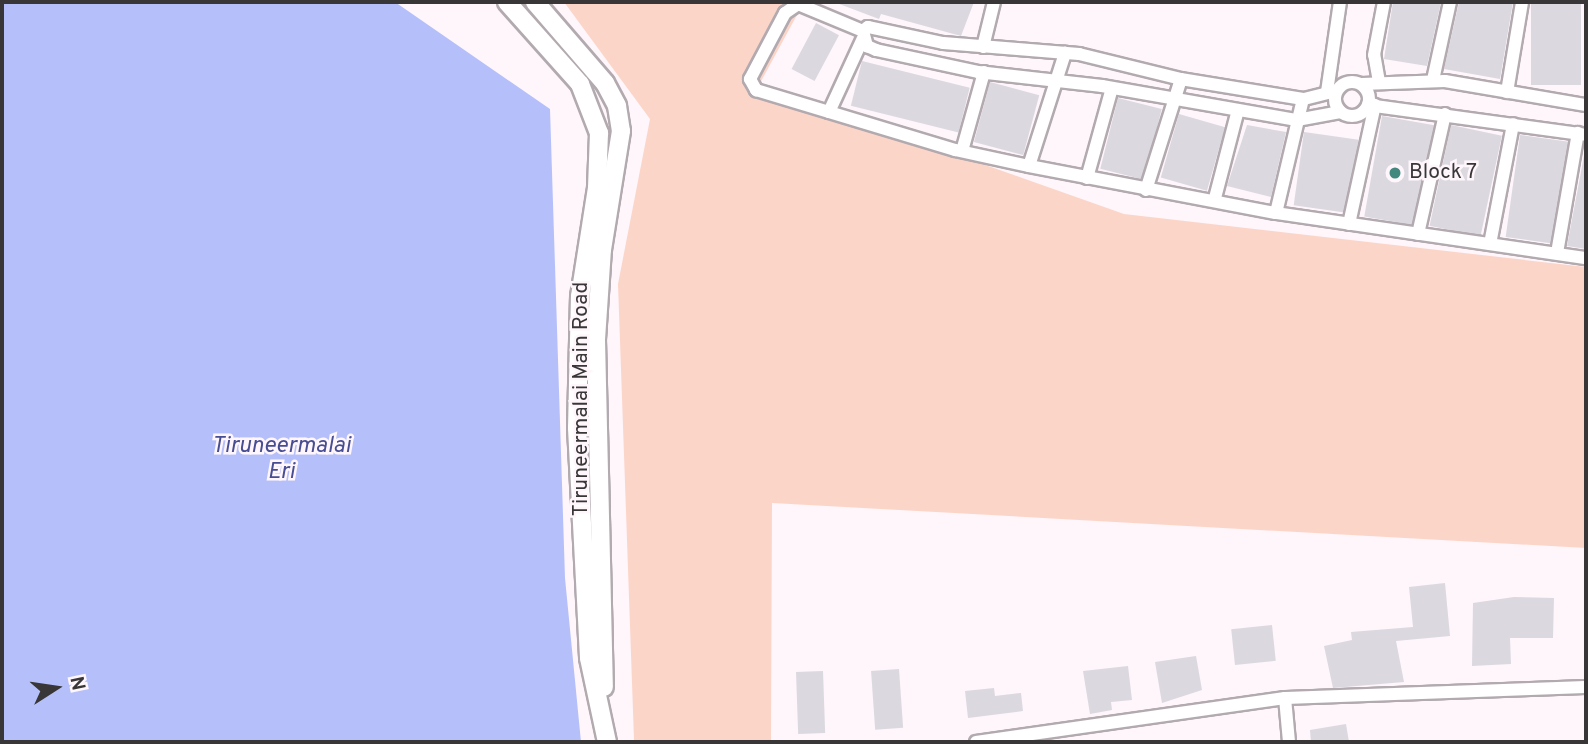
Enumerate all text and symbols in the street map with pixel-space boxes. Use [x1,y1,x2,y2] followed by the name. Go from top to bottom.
[1409,160,1478,186] place label: Block 7
[1387,165,1403,181] marker: Block 7
[569,282,595,516] street label: Tiruneermalai Main Road
[211,433,351,487] water label: Tiruneermalai Eri
[21,653,91,723] north arrow
[63,674,90,693] text: N

